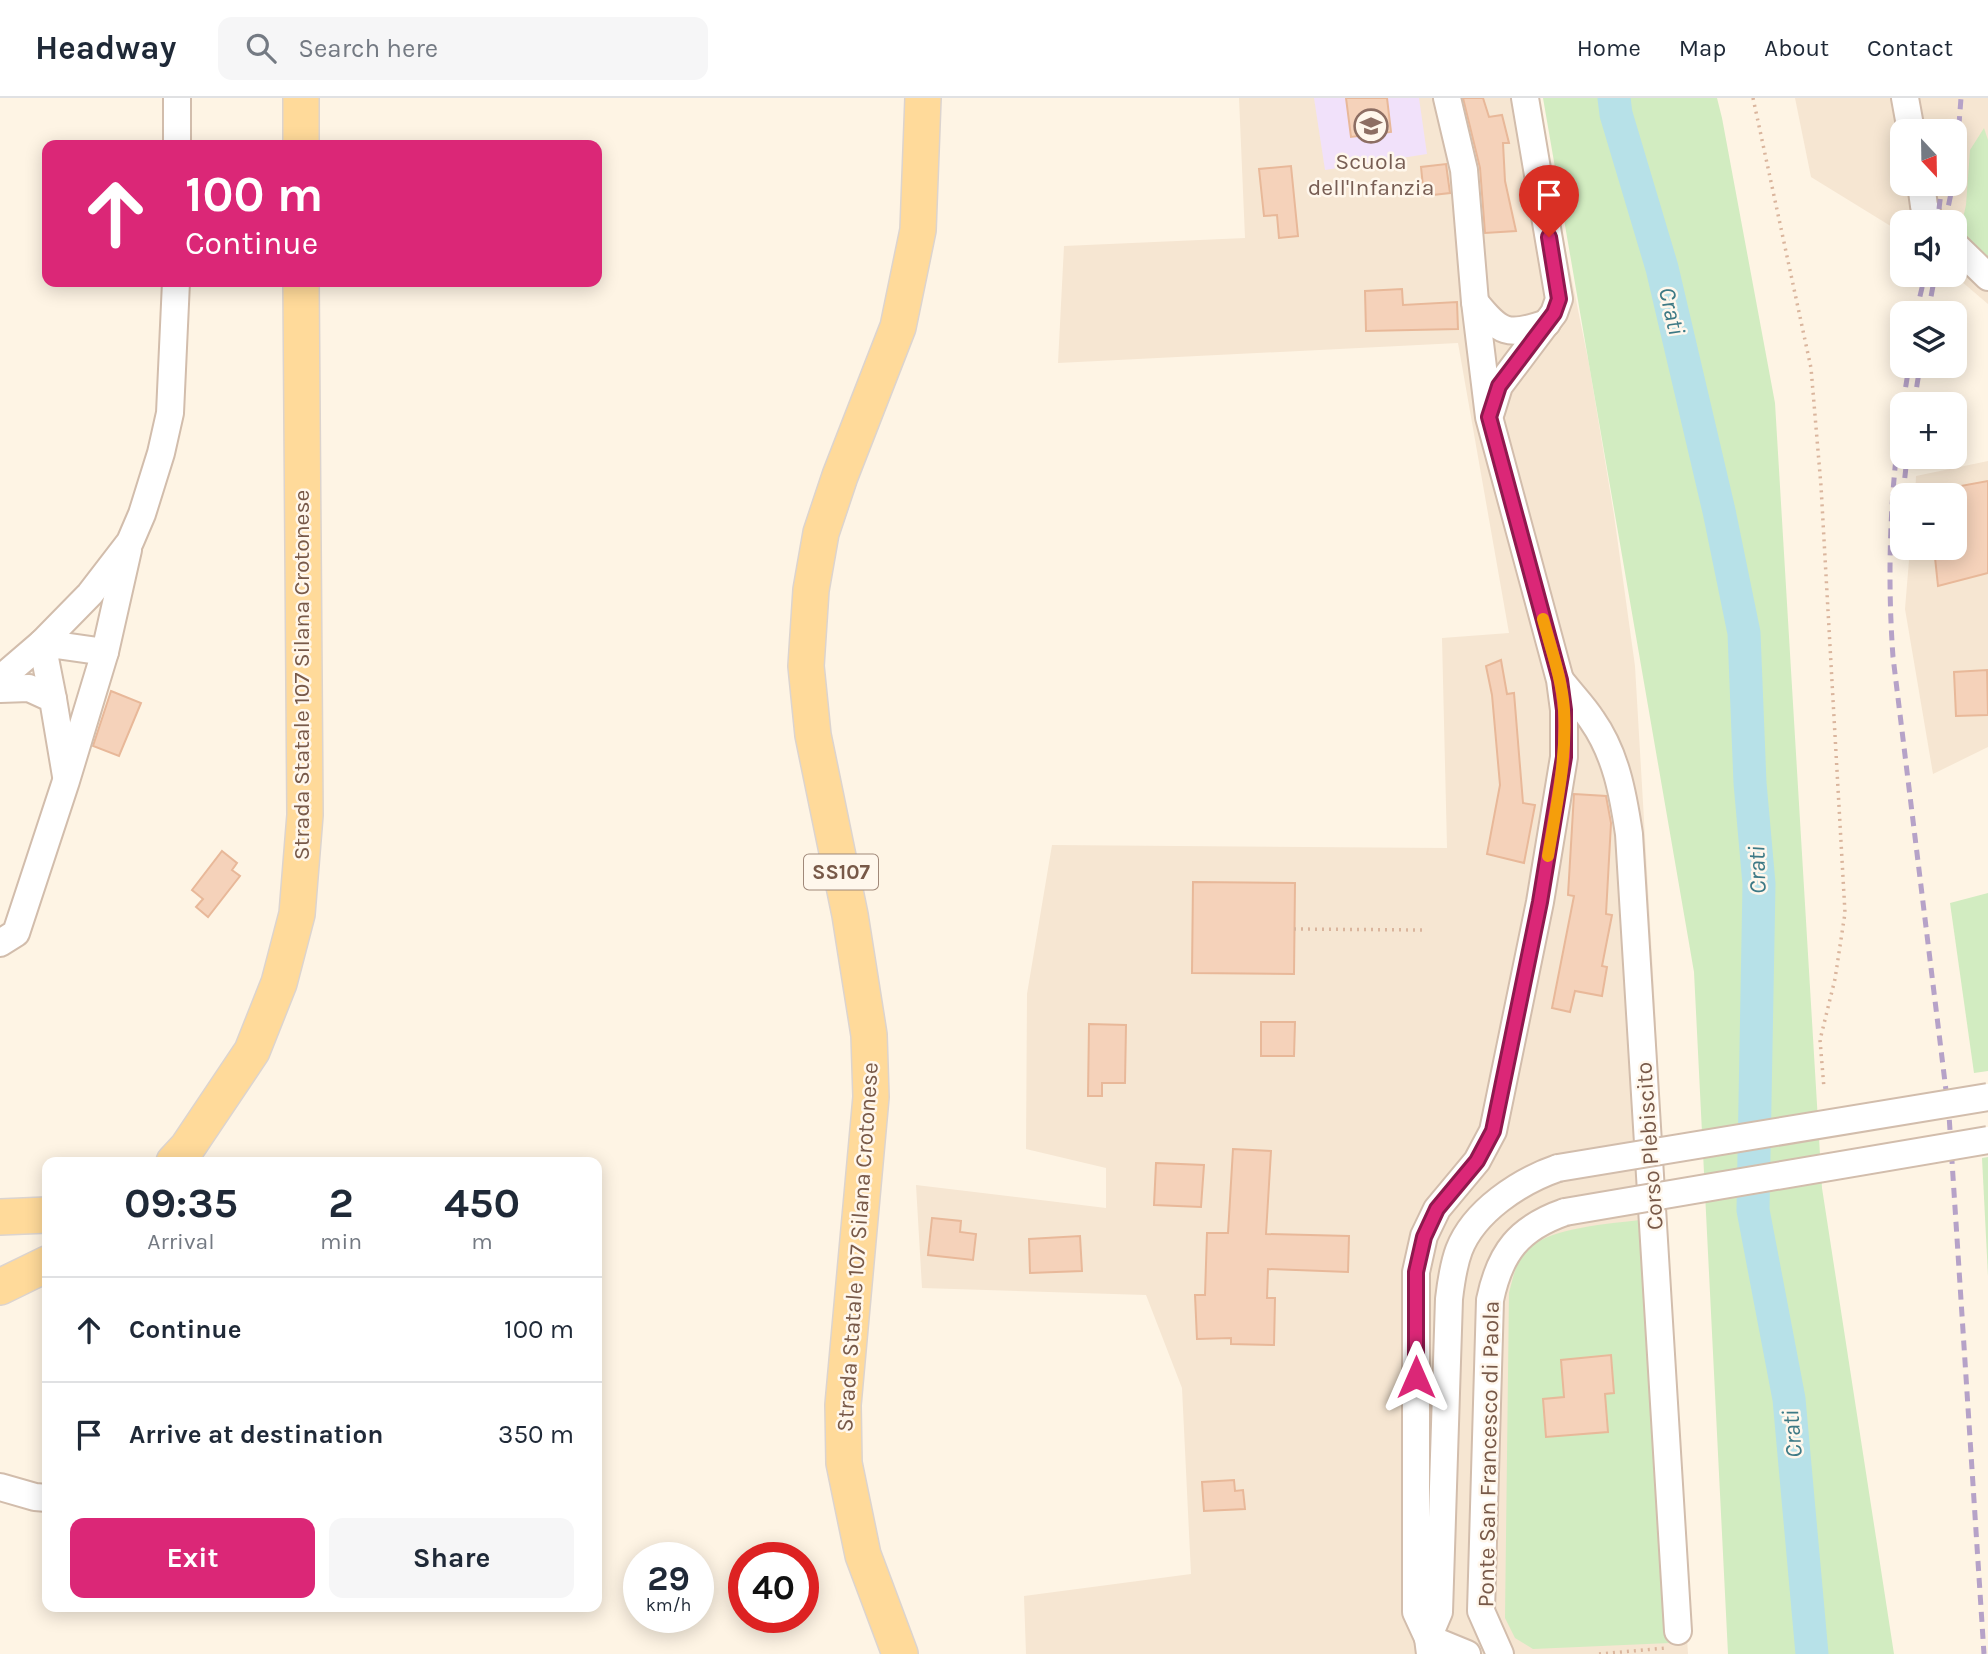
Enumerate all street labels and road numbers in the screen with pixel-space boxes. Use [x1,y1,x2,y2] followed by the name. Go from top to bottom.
[288,490,315,860] street label: Strada Statale 107 Silana Crotonese
[804,854,878,890] road number: SS107
[831,1061,884,1433] street label: Strada Statale 107 Silana Crotonese
[1630,1061,1669,1231] street label: Corso Plebiscito
[1472,1300,1505,1608] street label: Ponte San Francesco di Paola

